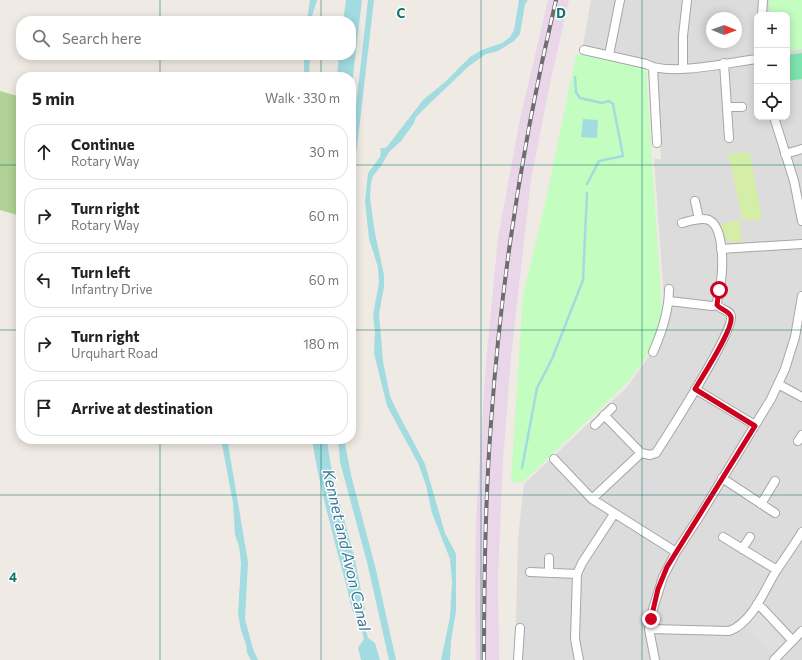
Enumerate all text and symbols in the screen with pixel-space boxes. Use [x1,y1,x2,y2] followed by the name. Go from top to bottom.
[397,5,406,21] text: C
[556,5,566,21] text: D
[706,12,742,48] north arrow
[754,12,790,120] map controls
[754,12,790,48] button: +
[16,16,356,60] search box
[30,27,52,49] icon: search
[62,29,141,47] text: Search here
[754,48,790,84] button: −
[754,84,790,120] button: locate
[32,88,75,109] text: 5 min
[265,90,340,106] text: Walk · 330 m
[71,135,135,153] text: Continue
[33,141,55,163] icon: ahead
[309,144,339,160] text: 30 m
[71,153,139,169] text: Rotary Way
[71,199,140,217] text: Turn right
[33,205,55,227] icon: right
[309,208,339,224] text: 60 m
[71,217,139,233] text: Rotary Way
[71,263,130,281] text: Turn left
[33,269,55,291] icon: left
[309,272,339,288] text: 60 m
[71,281,152,297] text: Infantry Drive
[710,281,728,299] route start
[71,327,140,345] text: Turn right
[33,333,55,355] icon: right
[303,336,339,352] text: 180 m
[71,345,158,361] text: Urquhart Road
[33,397,55,419] icon: arrive
[71,399,213,417] text: Arrive at destination
[320,467,376,634] water label: Kennet and Avon Canal
[9,569,17,585] text: 4
[642,610,660,628] route end

